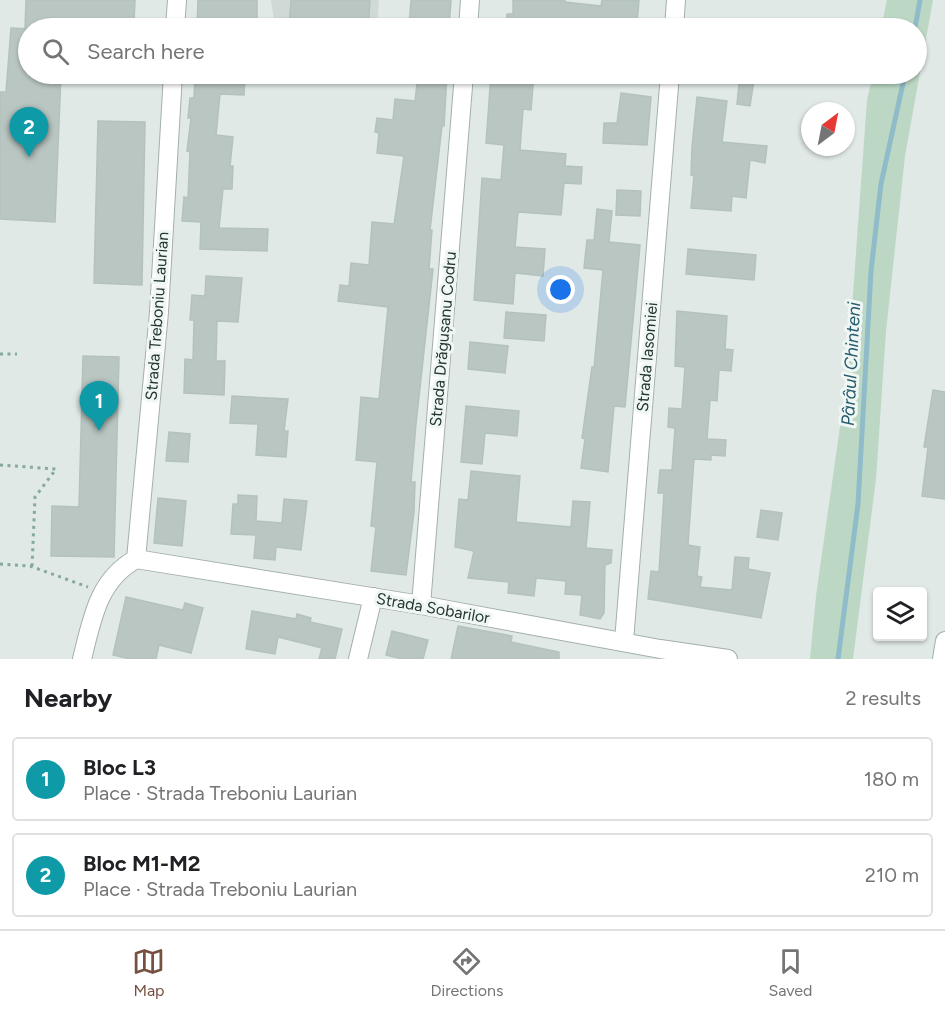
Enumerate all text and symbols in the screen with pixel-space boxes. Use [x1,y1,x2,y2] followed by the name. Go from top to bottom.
[18,18,927,84] search box
[39,35,72,68] icon: search
[87,38,205,65] text: Search here
[801,102,855,156] north arrow
[9,108,48,157] pin: 2
[142,231,172,401] street label: Strada Treboniu Laurian
[426,251,460,427] street label: Strada Drăgușanu Codru
[546,275,575,304] your location
[633,301,661,413] street label: Strada Iasomiei
[837,301,865,427] water label: Pârâul Chinteni
[80,382,118,431] pin: 1
[873,587,927,641] map controls
[873,587,927,641] button: layers
[375,589,492,627] street label: Strada Sobarilor
[24,682,112,714] text: Nearby
[845,686,921,710] text: 2 results
[83,754,156,781] text: Bloc L3
[41,767,50,791] text: 1
[864,767,919,791] text: 180 m
[83,781,357,805] text: Place · Strada Treboniu Laurian
[83,850,201,877] text: Bloc M1-M2
[40,863,51,887] text: 2
[865,863,919,887] text: 210 m
[83,877,357,901] text: Place · Strada Treboniu Laurian
[132,945,165,1000] tab: Map
[430,945,503,1000] tab: Directions
[768,945,813,1000] tab: Saved

